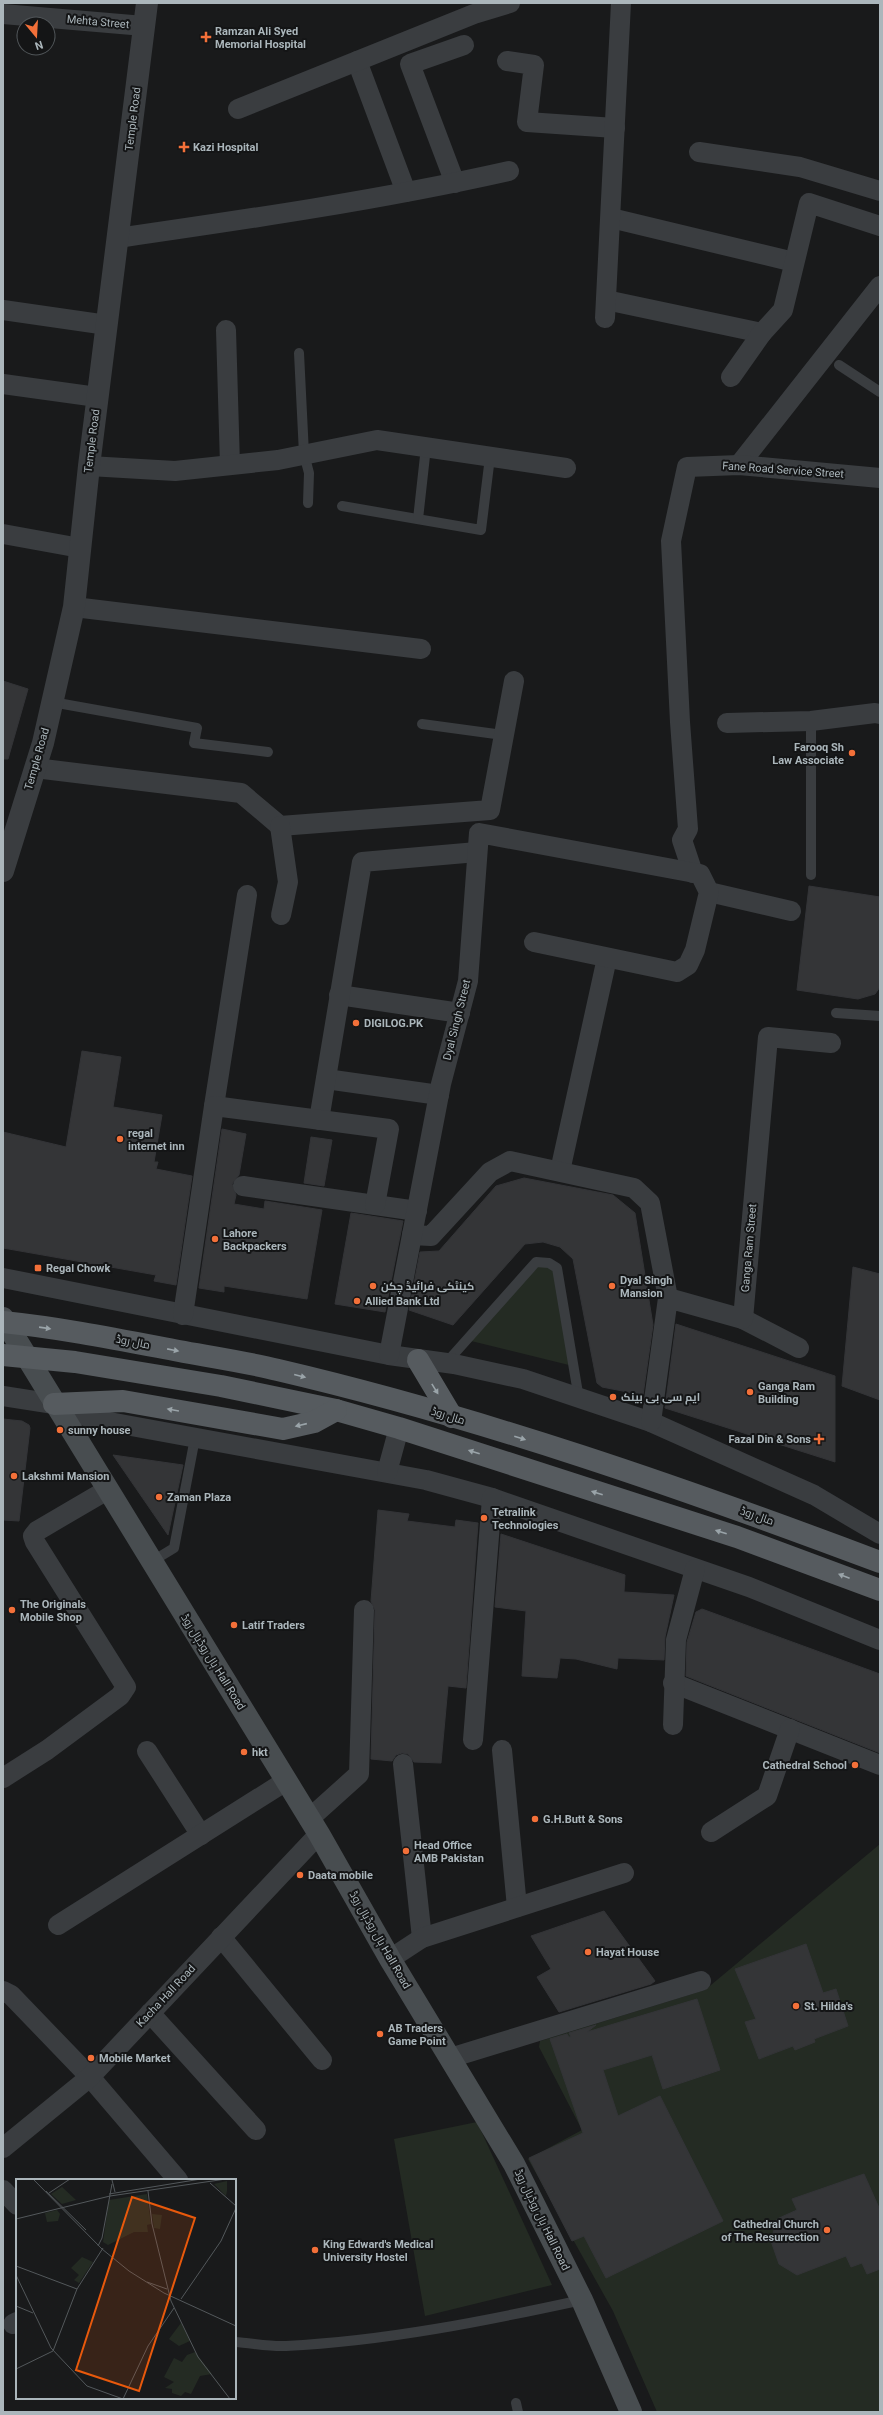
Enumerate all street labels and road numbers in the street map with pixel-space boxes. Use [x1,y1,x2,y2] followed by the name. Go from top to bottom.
[66,13,130,31] street label: Mehta Street
[123,86,143,152] street label: Temple Road
[82,408,102,474] street label: Temple Road
[722,459,845,481] street label: Fane Road Service Street
[22,726,52,792] street label: Temple Road
[441,978,473,1062] street label: Dyal Singh Street
[739,1203,759,1293] street label: Ganga Ram Street
[115,1332,151,1352] street label: مال روڈ
[430,1405,466,1427] street label: مال روڈ
[739,1504,775,1528] street label: مال روڈ
[177,1612,248,1713] street label: ہال روڈہال روڈ Hall Road
[346,1889,413,1992] street label: ہال روڈہال روڈ Hall Road
[134,1962,198,2030] street label: Kacha Hall Road
[511,2167,572,2273] street label: ہال روڈہال روڈ Hall Road

